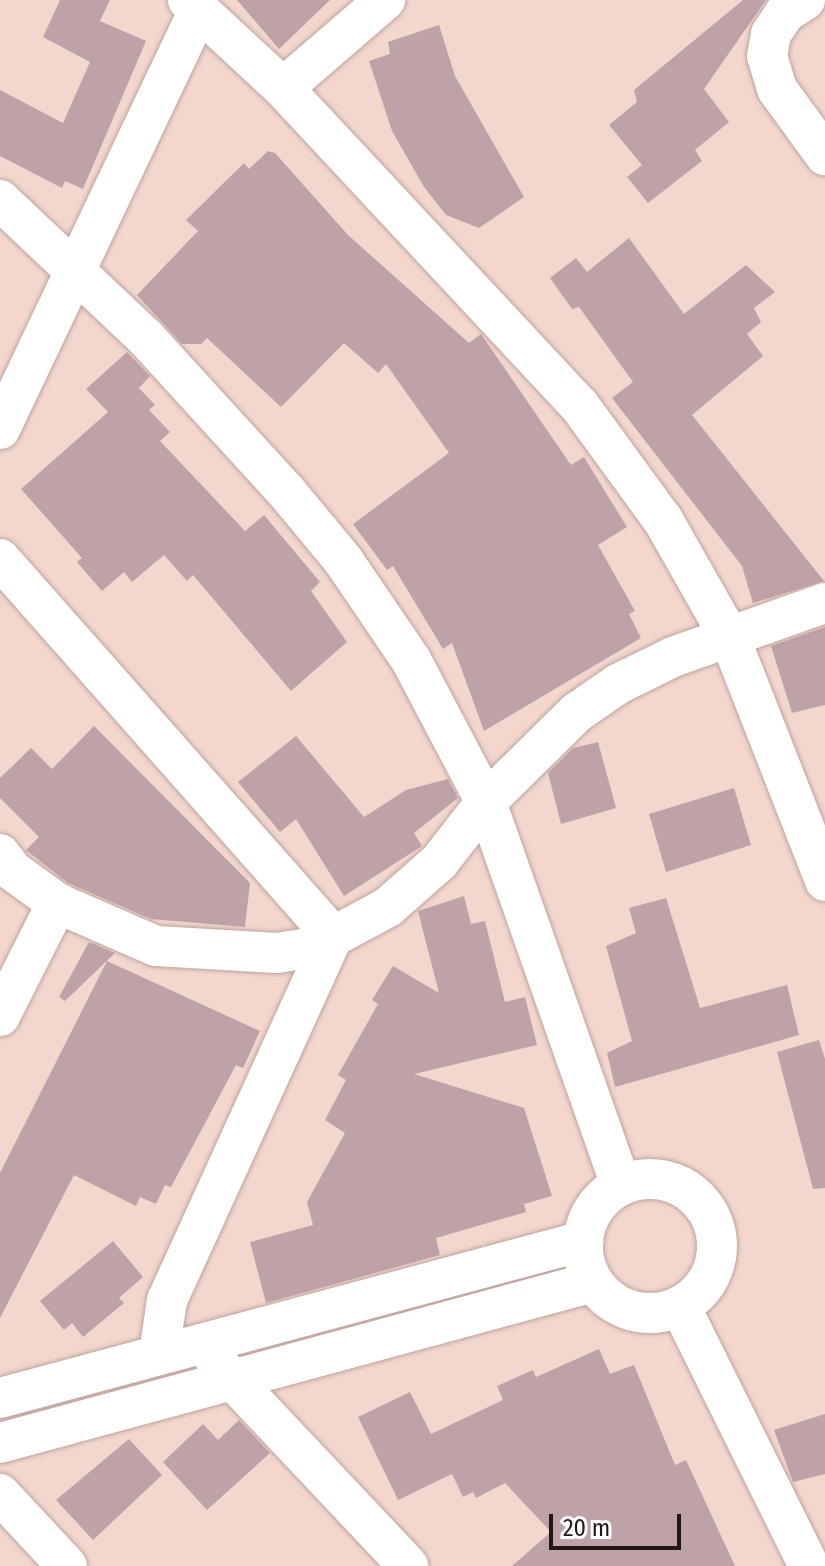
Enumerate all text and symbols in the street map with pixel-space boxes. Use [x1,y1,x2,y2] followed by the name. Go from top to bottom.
[553,1498,685,1548] scale bar
[563,1514,610,1542] text: 20 m

